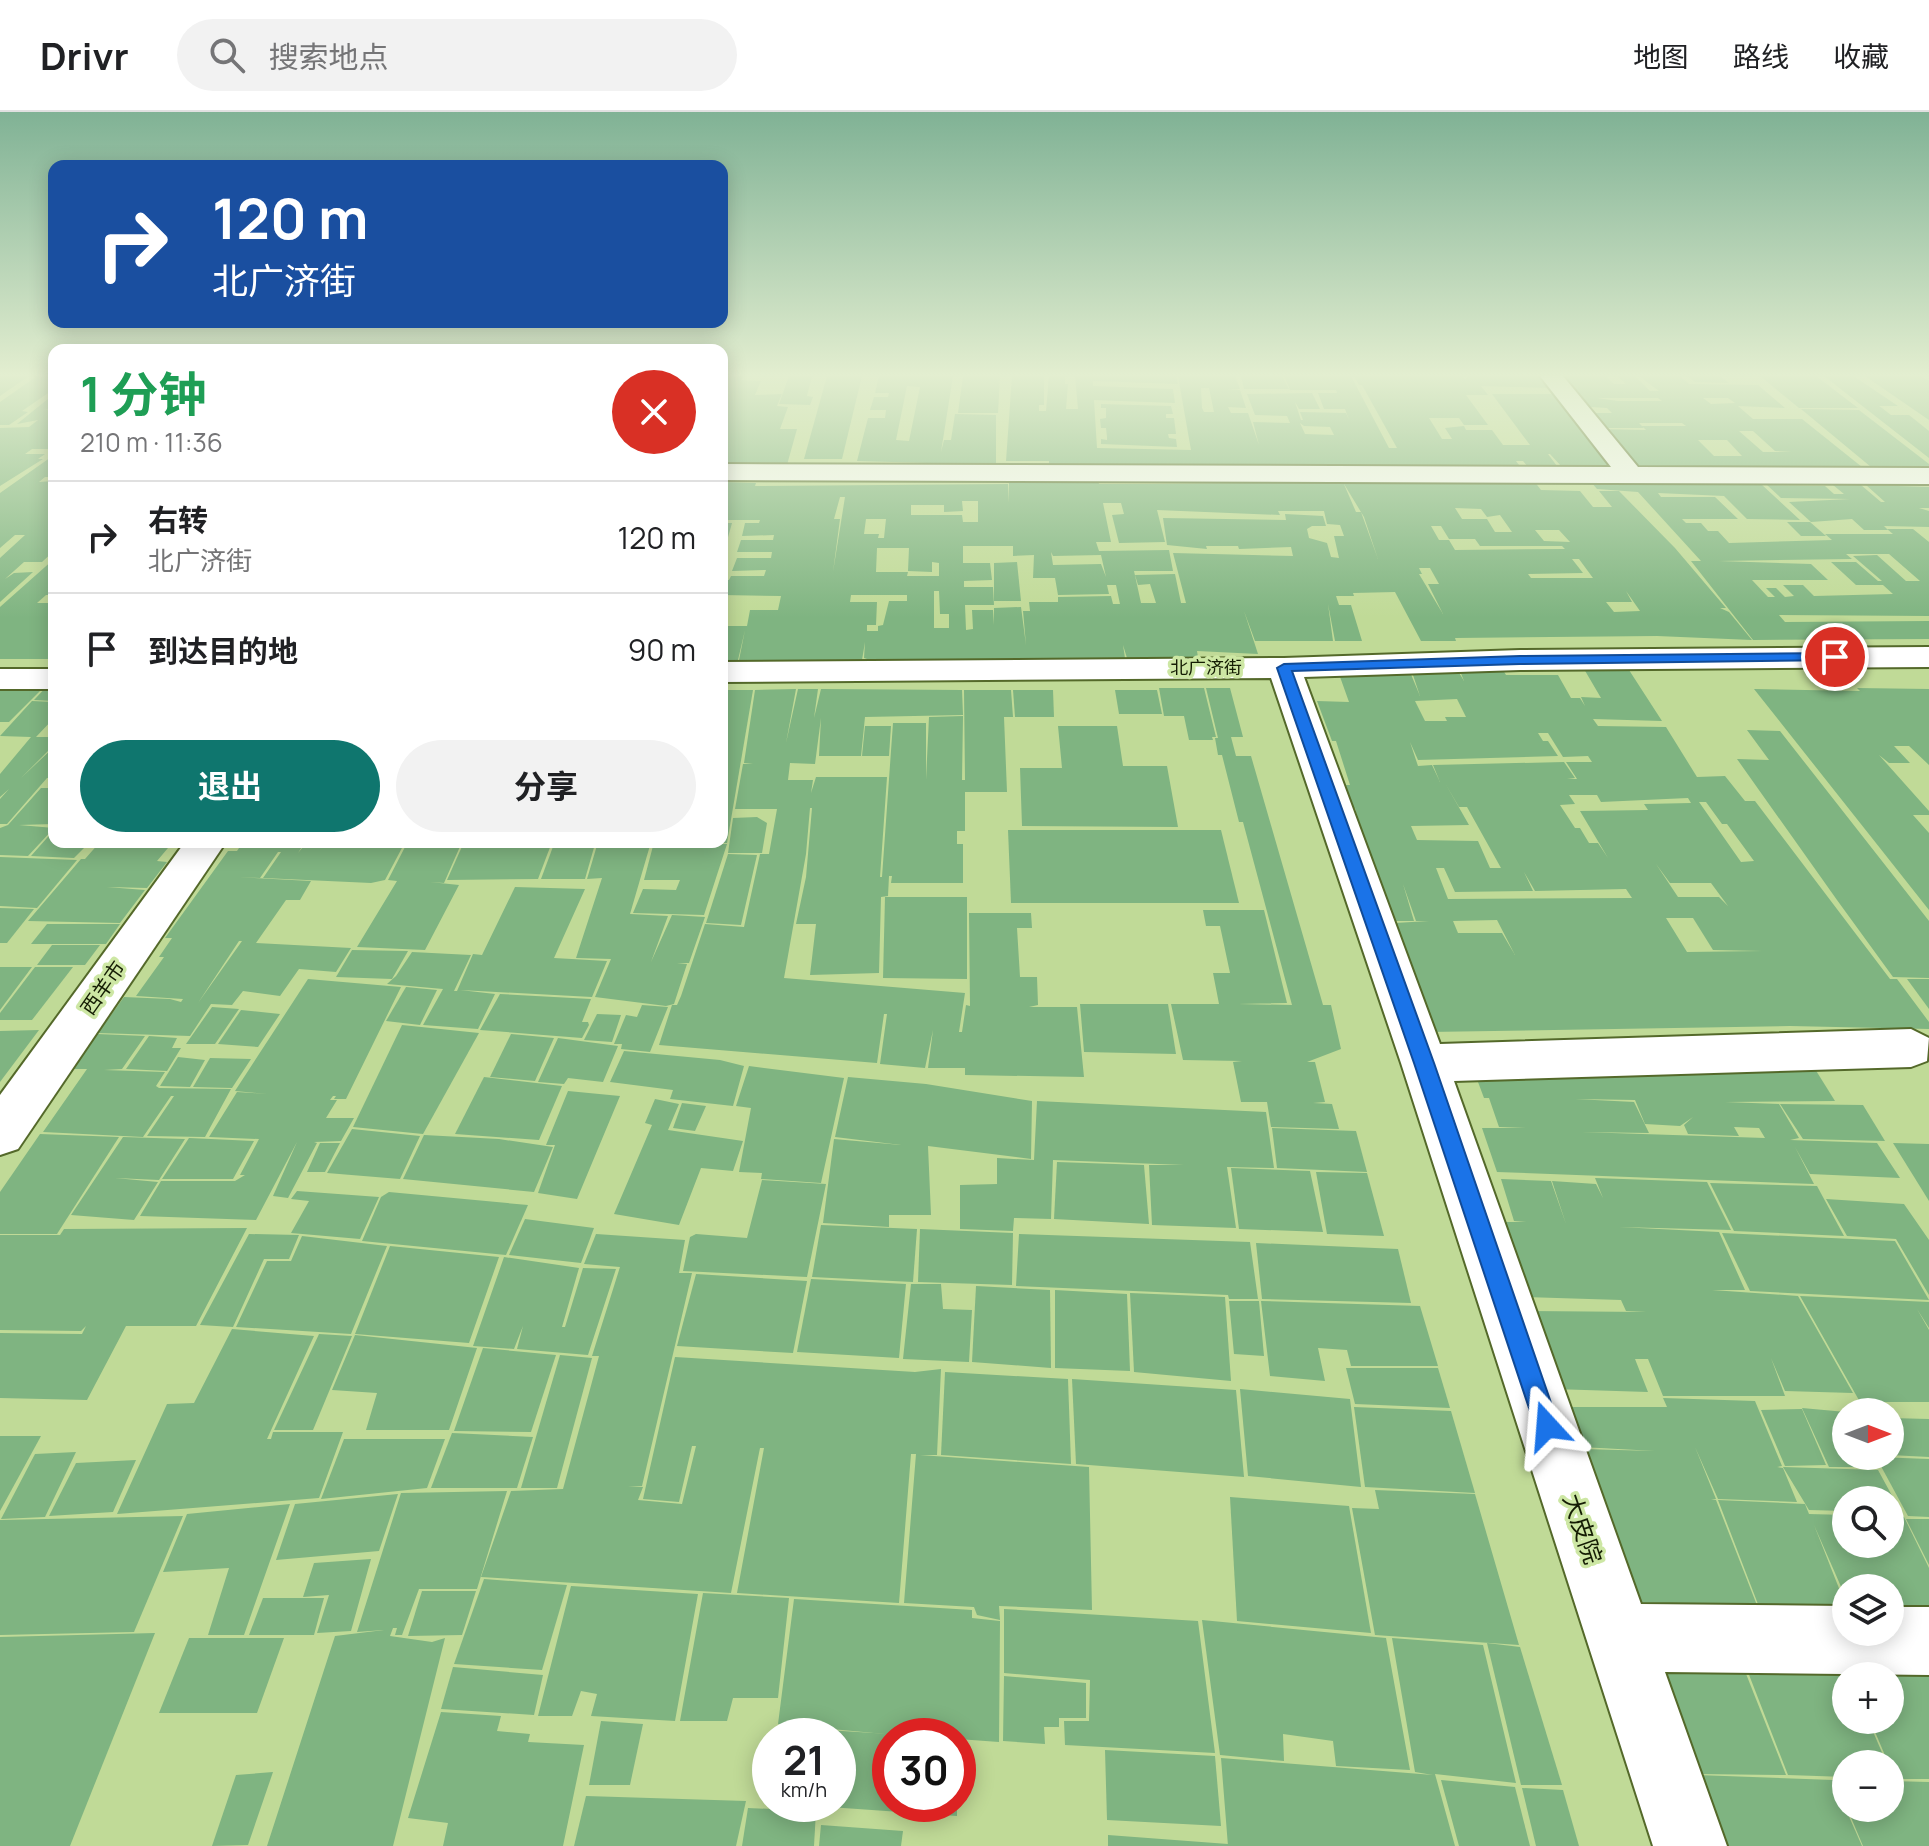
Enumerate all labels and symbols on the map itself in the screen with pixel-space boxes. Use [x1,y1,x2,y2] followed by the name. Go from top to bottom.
[1801,623,1869,691] pin
[1170,655,1242,679] street label: 北广济街
[74,955,131,1020] street label: 西羊市
[1505,1384,1589,1468] position arrow
[1832,1398,1904,1470] north arrow
[1556,1489,1611,1568] street label: 大皮院
[872,1718,976,1822] speed limit sign: 30

